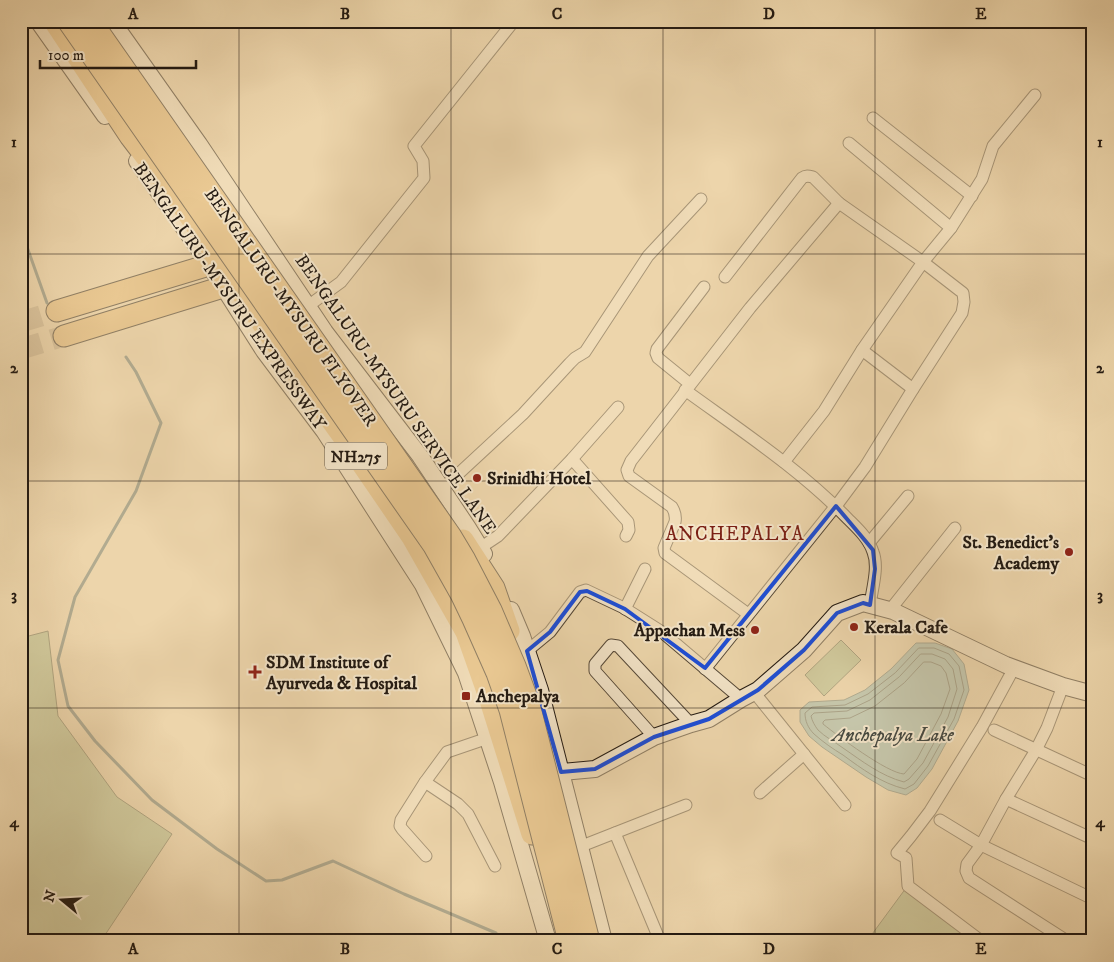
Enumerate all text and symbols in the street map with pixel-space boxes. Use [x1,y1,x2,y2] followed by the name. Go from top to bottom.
[127,4,139,24] text: A
[340,4,350,24] text: B
[552,4,562,24] text: C
[763,4,775,24] text: D
[975,4,987,24] text: E
[40,38,196,70] scale bar
[48,46,84,65] text: 100 m
[11,132,17,152] text: 1
[1097,132,1103,152] text: 1
[128,159,331,435] street label: BENGALURU-MYSURU EXPRESSWAY
[199,184,381,431] street label: BENGALURU-MYSURU FLYOVER
[290,251,501,539] street label: BENGALURU-MYSURU SERVICE LANE
[10,358,19,378] text: 2
[1096,358,1105,378] text: 2
[325,442,387,470] road number: NH275
[487,468,591,490] place label: Srinidhi Hotel
[471,472,483,484] marker: Srinidhi Hotel
[666,523,804,546] district label: ANCHEPALYA
[963,532,1059,575] place label: St. Benedict's Academy
[1063,546,1075,558] marker: St. Benedict's Academy
[11,585,17,605] text: 3
[1097,585,1103,605] text: 3
[864,617,948,639] place label: Kerala Cafe
[633,620,745,642] place label: Appachan Mess
[848,621,860,633] marker: Kerala Cafe
[749,624,761,636] marker: Appachan Mess
[265,652,417,695] place label: SDM Institute of Ayurveda & Hospital
[248,665,262,679] marker: SDM Institute of Ayurveda & Hospital
[475,686,560,708] place label: Anchepalya
[460,690,472,702] marker: Anchepalya
[830,724,954,748] water label: Anchepalya Lake
[8,812,19,832] text: 4
[1094,812,1105,832] text: 4
[38,874,88,924] north arrow
[40,888,61,905] text: N
[127,939,139,959] text: A
[340,939,350,959] text: B
[552,939,562,959] text: C
[763,939,775,959] text: D
[975,939,987,959] text: E

